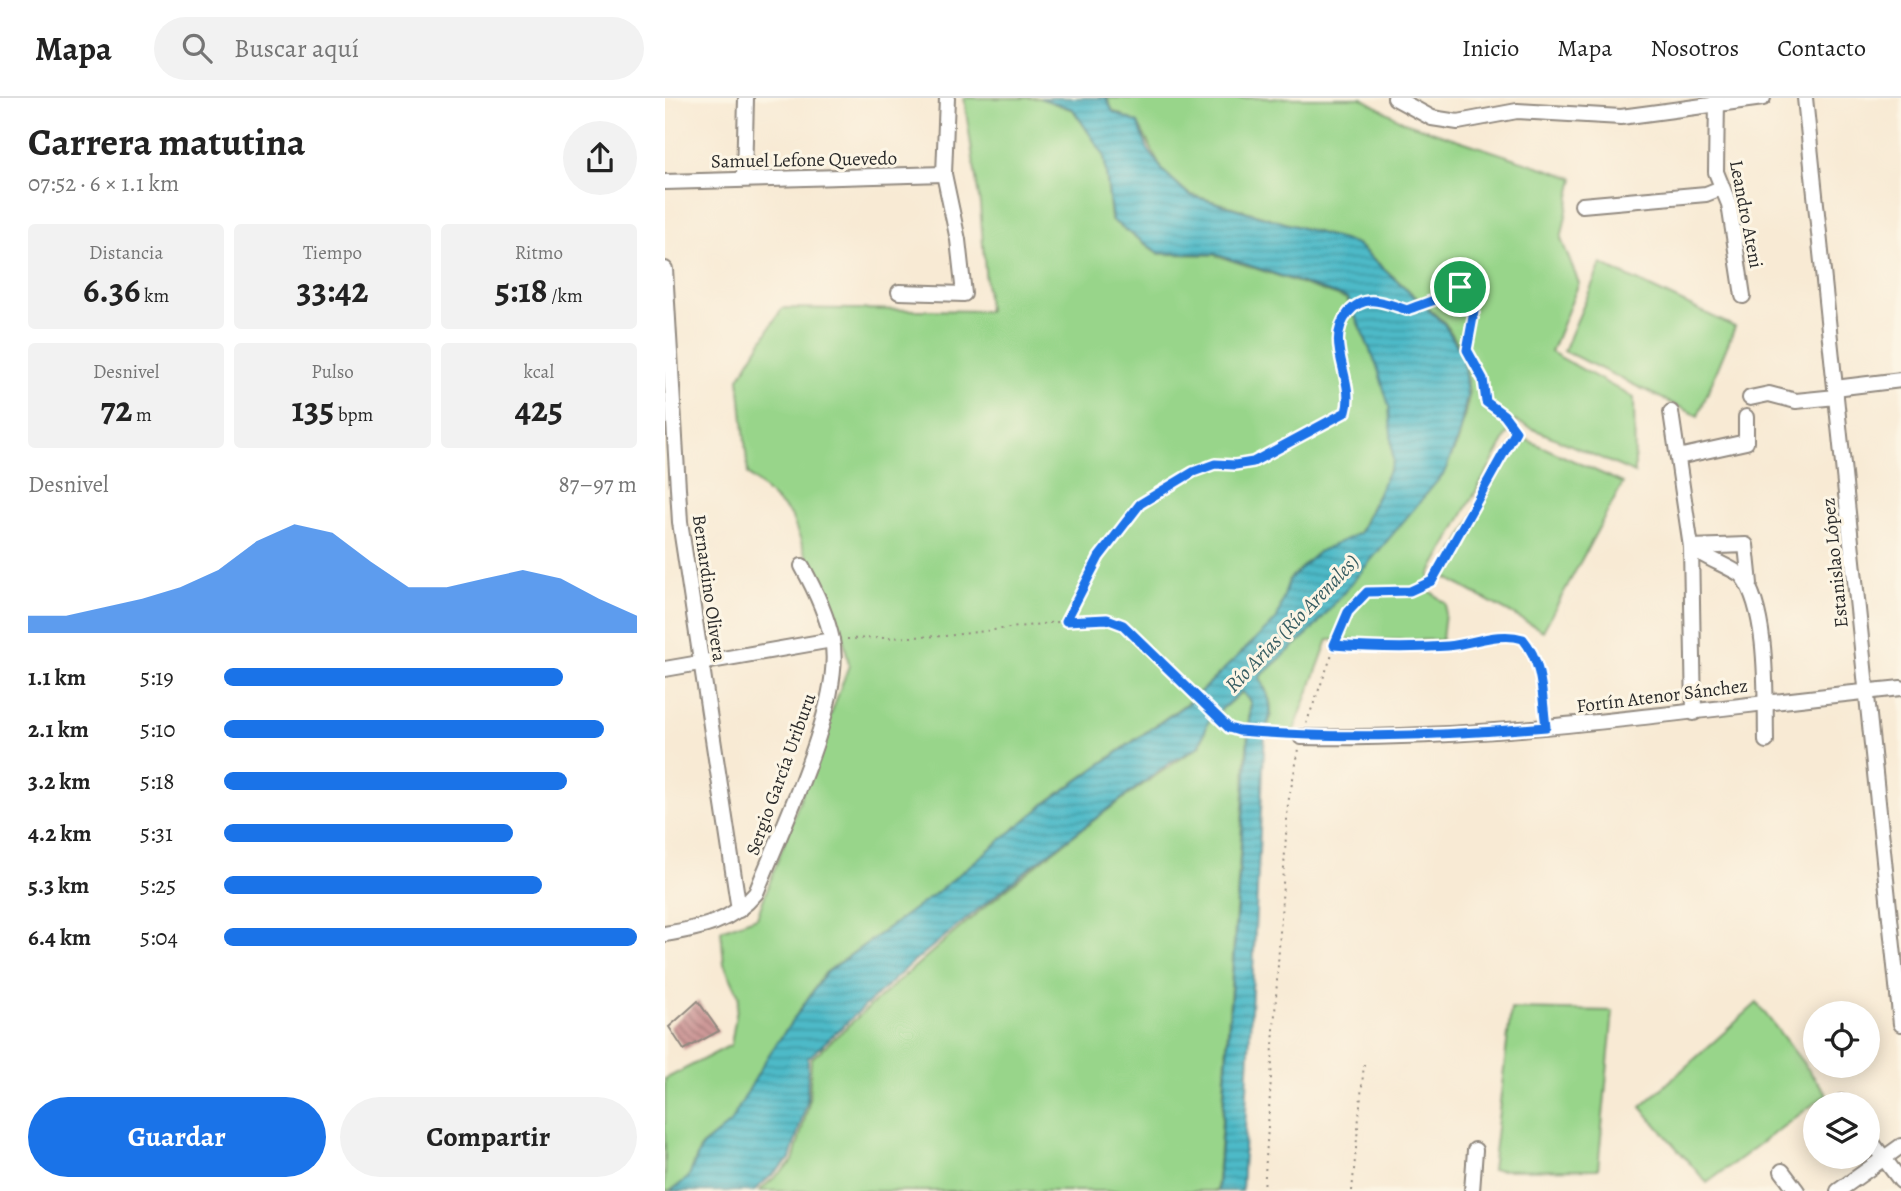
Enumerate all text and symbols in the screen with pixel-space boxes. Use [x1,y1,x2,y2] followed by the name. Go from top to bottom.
[154,17,644,80] search box
[35,26,112,71] text: Mapa
[178,29,216,67] icon: search
[234,31,359,66] text: Buscar aquí
[1462,32,1519,64] text: Inicio
[1557,32,1612,64] text: Mapa
[1650,32,1739,64] text: Nosotros
[1777,32,1866,64] text: Contacto
[28,116,305,168] text: Carrera matutina
[563,121,637,195] button: share
[711,145,897,175] street label: Samuel Lefone Quevedo
[1723,158,1769,270] street label: Leandro Ateni
[28,168,179,199] text: 07:52 · 6 × 1.1 km
[89,240,163,266] text: Distancia
[303,240,362,266] text: Tiempo
[515,240,563,266] text: Ritmo
[1430,257,1490,317] pin
[83,266,140,314] text: 6.36
[297,266,368,314] text: 33:42
[495,266,547,314] text: 5:18
[1441,268,1479,306] icon: arrive
[140,283,169,309] text: km
[547,283,583,309] text: /km
[93,359,159,385] text: Desnivel
[311,359,354,385] text: Pulso
[524,359,554,385] text: kcal
[100,385,132,433] text: 72
[292,385,334,433] text: 135
[515,385,563,433] text: 425
[132,402,152,428] text: m
[334,402,373,428] text: bpm
[28,469,109,500] text: Desnivel
[558,469,637,500] text: 87–97 m
[1815,497,1855,629] street label: Estanislao López
[686,513,732,663] street label: Bernardino Olivera
[1219,548,1365,698] water label: Río Arias (Río Arenales)
[28,662,86,693] text: 1.1 km
[140,662,174,693] text: 5:19
[1575,673,1749,719] street label: Fortín Atenor Sánchez
[740,689,823,859] street label: Sergio García Uriburu
[28,714,89,745] text: 2.1 km
[140,714,176,745] text: 5:10
[28,766,91,797] text: 3.2 km
[140,766,174,797] text: 5:18
[28,818,91,849] text: 4.2 km
[140,818,173,849] text: 5:31
[28,870,89,901] text: 5.3 km
[140,870,176,901] text: 5:25
[28,922,91,953] text: 6.4 km
[140,922,178,953] text: 5:04
[1803,1001,1880,1169] map controls
[1803,1001,1880,1078] button: locate
[1803,1092,1880,1169] button: layers
[28,1097,326,1177] button: Guardar
[340,1097,637,1177] button: Compartir

